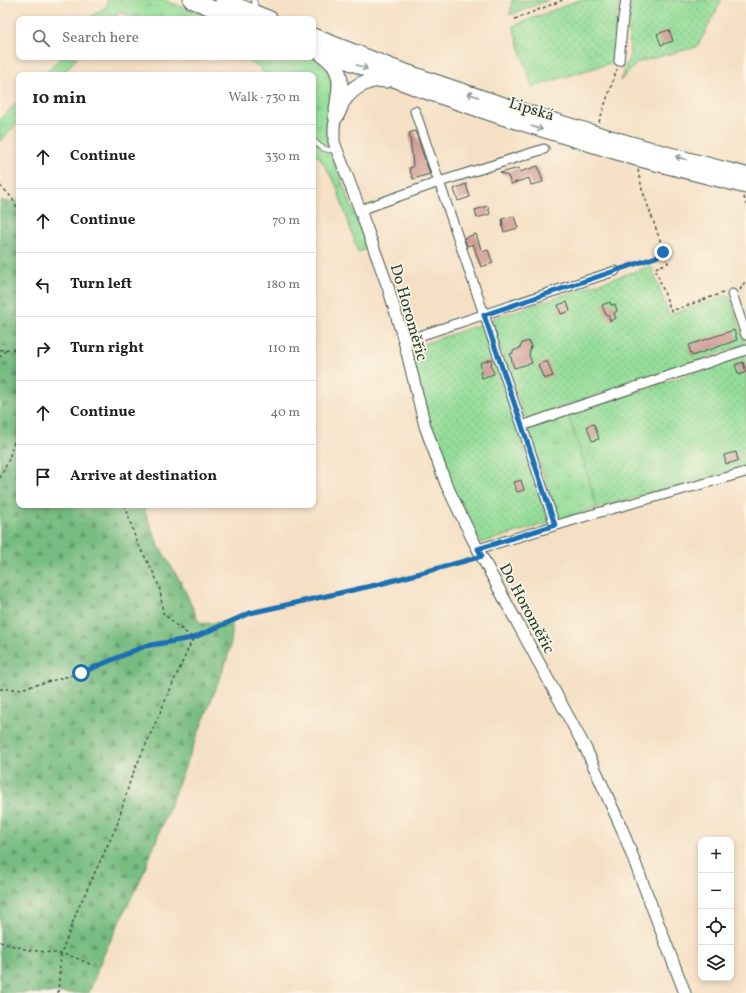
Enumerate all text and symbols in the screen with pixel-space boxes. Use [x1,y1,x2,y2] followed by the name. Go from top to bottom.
[16,16,316,60] search box
[30,27,52,49] icon: search
[62,28,139,49] text: Search here
[356,64,368,71] one-way arrow
[32,87,86,110] text: 10 min
[228,89,300,107] text: Walk · 730 m
[467,90,479,98] one-way arrow
[506,93,557,127] street label: Lipská
[530,125,543,132] one-way arrow
[32,146,54,168] icon: ahead
[70,146,135,167] text: Continue
[265,148,300,166] text: 330 m
[675,154,688,161] one-way arrow
[32,210,54,232] icon: ahead
[70,210,135,231] text: Continue
[272,212,300,230] text: 70 m
[654,243,672,261] route end
[384,262,432,363] street label: Do Horoměřic
[32,274,54,296] icon: left
[70,274,132,295] text: Turn left
[266,276,300,294] text: 180 m
[32,338,54,360] icon: right
[70,338,144,359] text: Turn right
[268,340,300,358] text: 110 m
[32,402,54,424] icon: ahead
[70,402,135,423] text: Continue
[271,404,300,422] text: 40 m
[32,466,54,488] icon: arrive
[70,466,217,487] text: Arrive at destination
[493,560,559,658] street label: Do Horoměřic
[72,664,90,682] route start
[698,837,734,981] map controls
[698,837,734,873] button: +
[698,873,734,909] button: −
[698,909,734,945] button: locate
[698,945,734,981] button: layers

